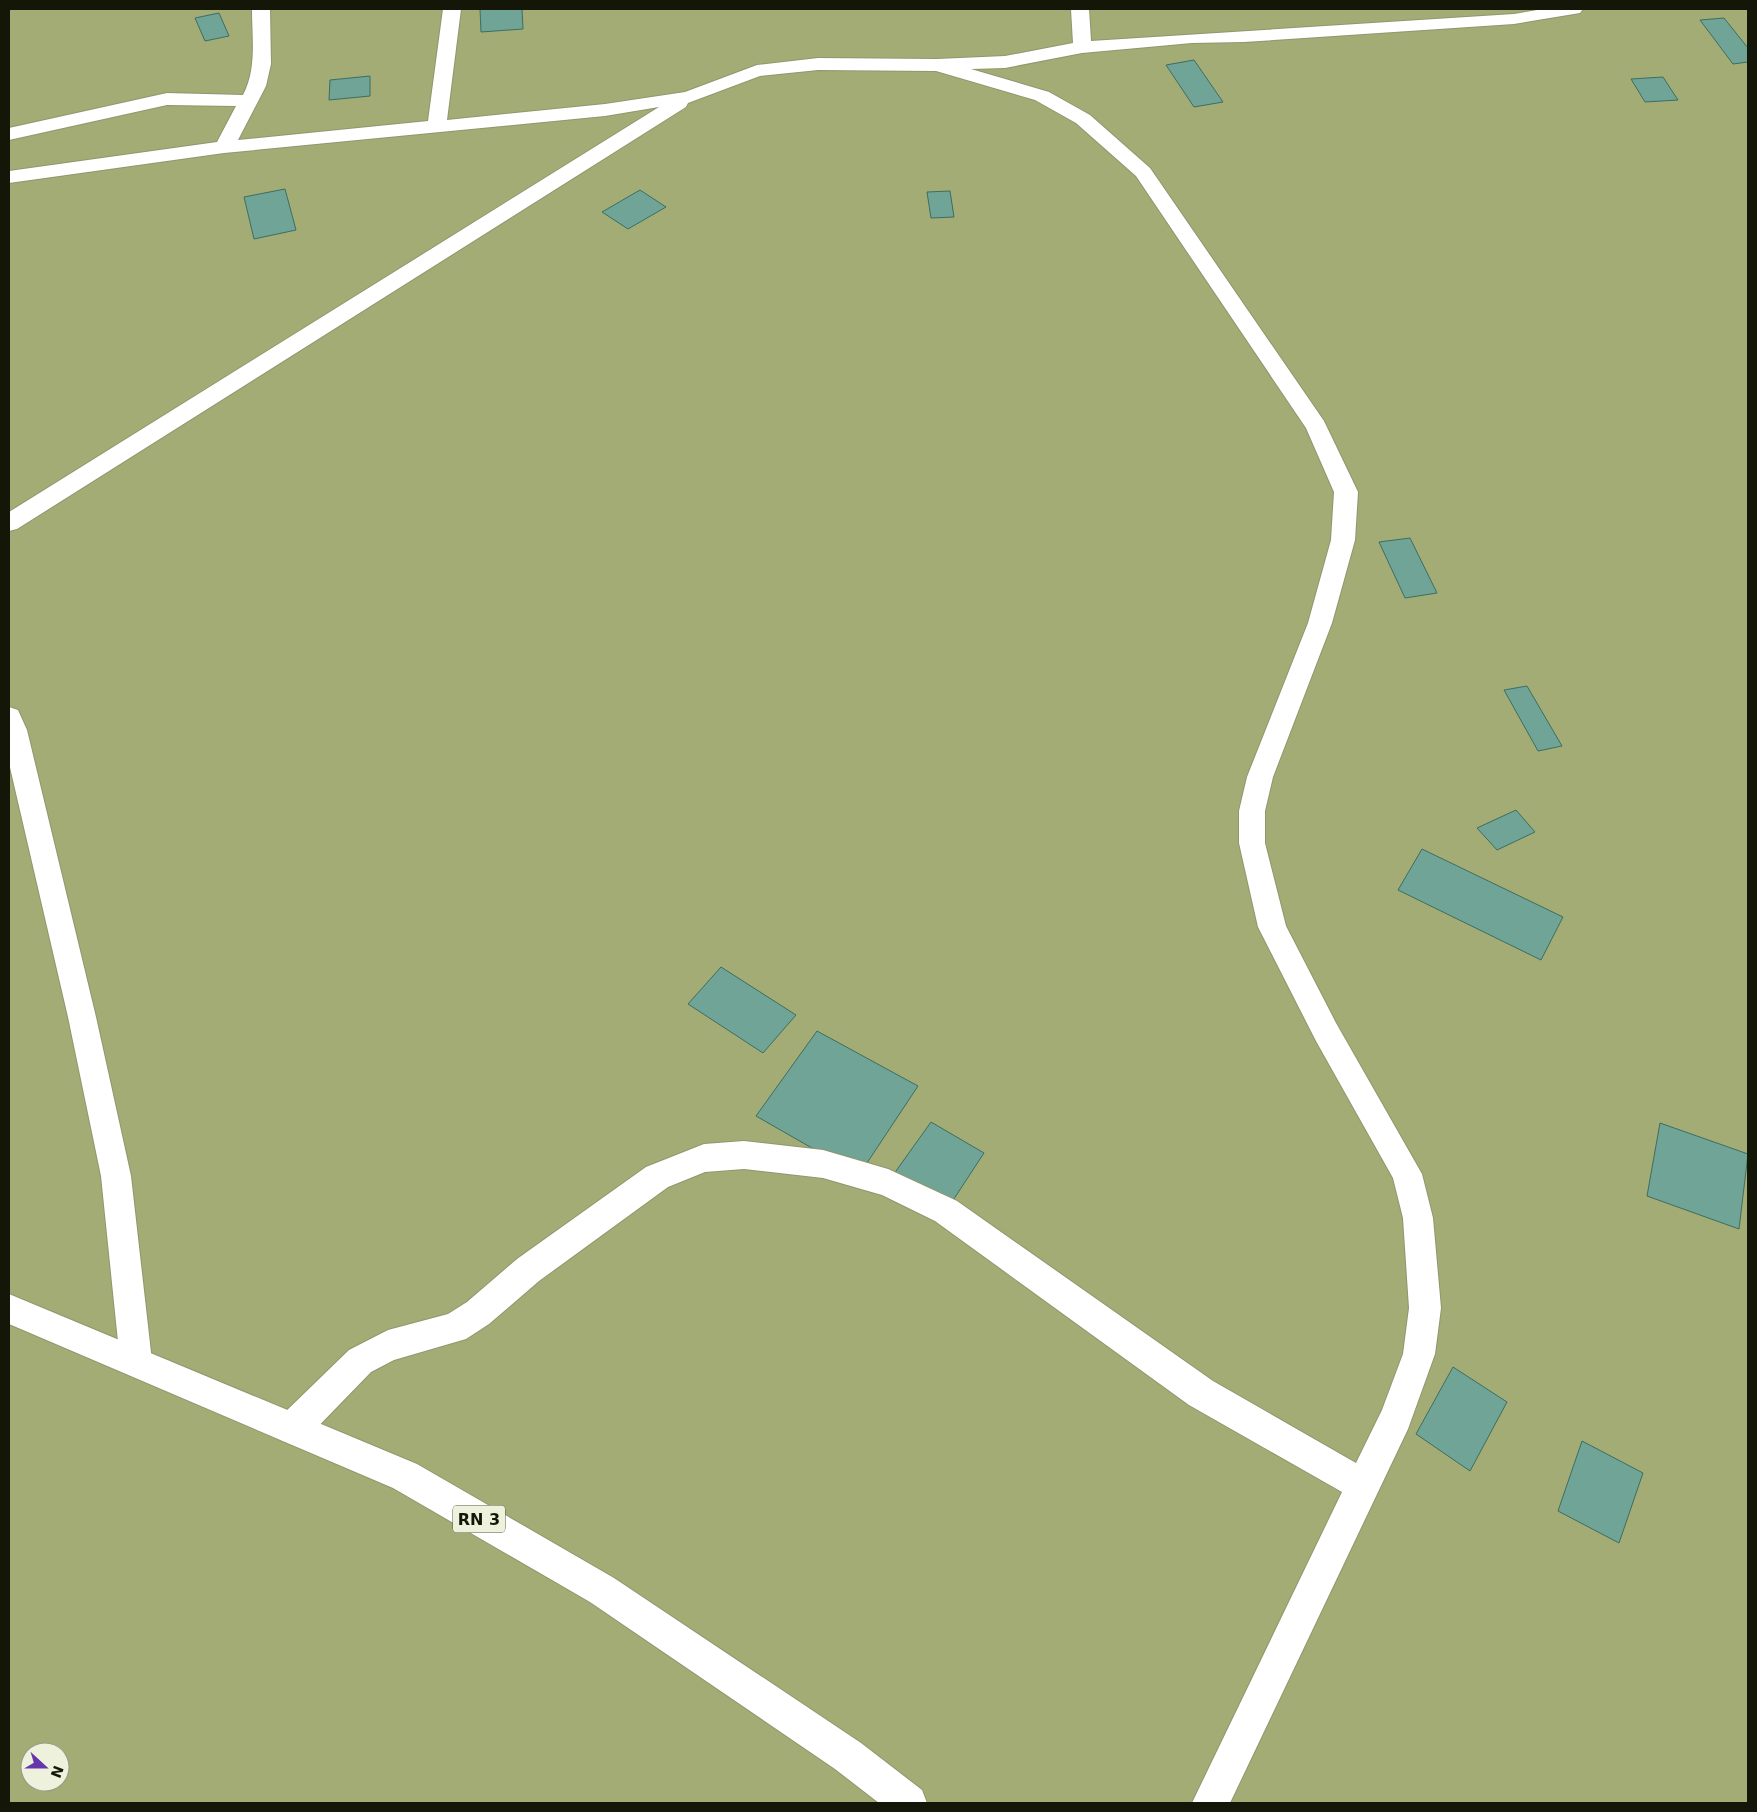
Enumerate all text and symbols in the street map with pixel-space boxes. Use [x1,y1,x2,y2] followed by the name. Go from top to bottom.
[453,1506,505,1532] road number: RN 3
[20,1742,70,1792] north arrow
[48,1763,67,1780] text: N

